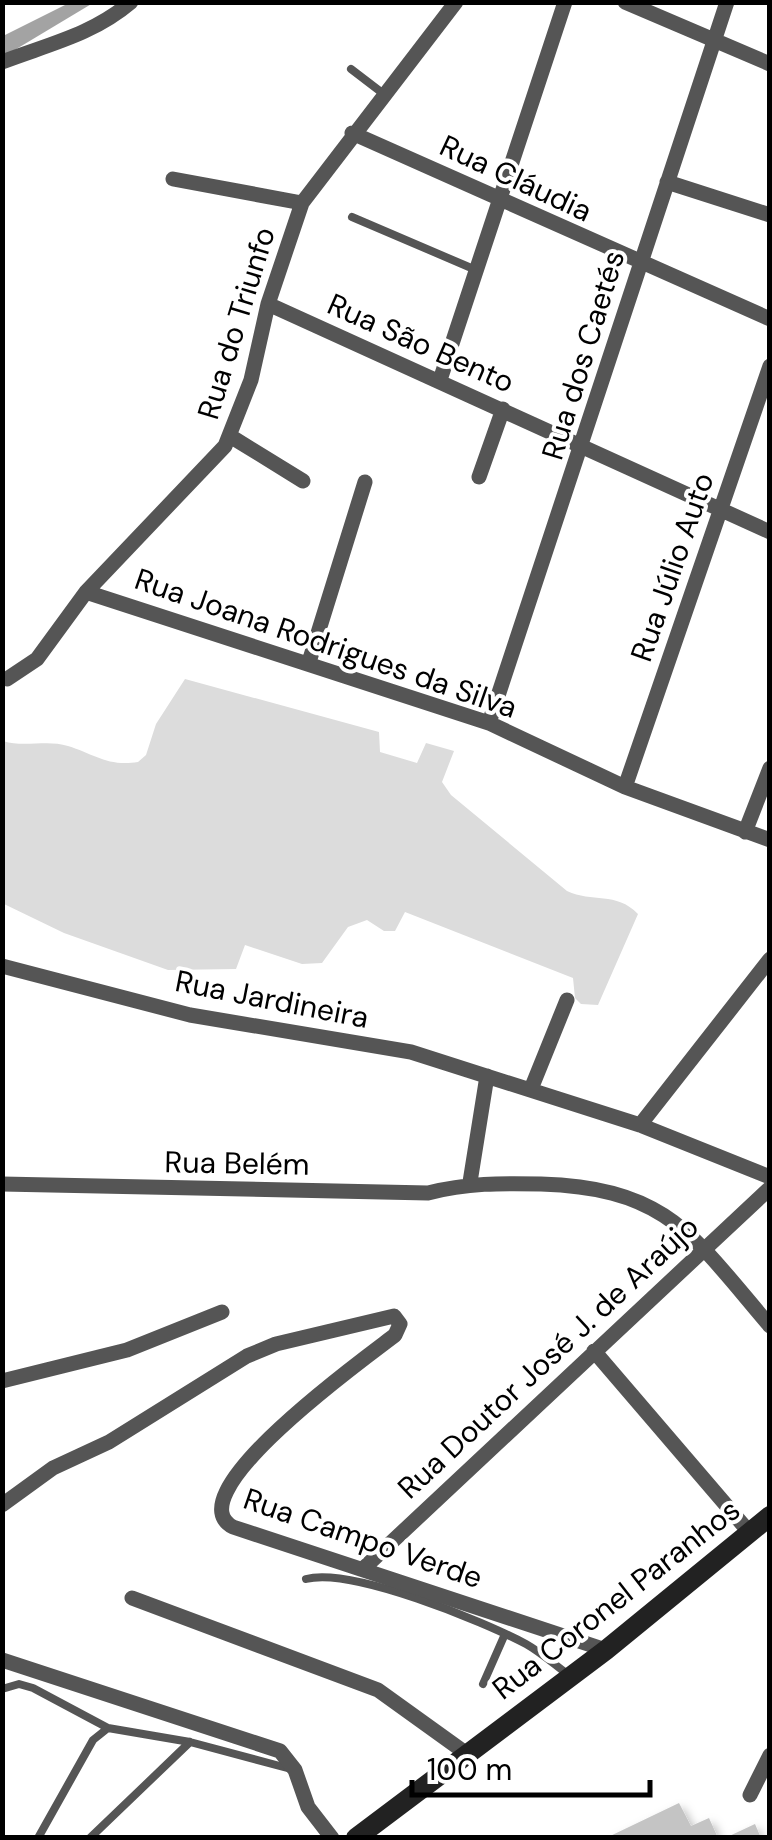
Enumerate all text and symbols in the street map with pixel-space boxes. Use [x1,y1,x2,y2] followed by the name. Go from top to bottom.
[434,126,598,230] street label: Rua Cláudia
[188,222,284,424] street label: Rua do Triunfo
[533,246,633,464] street label: Rua dos Caetés
[322,284,520,402] street label: Rua São Bento
[621,467,723,667] street label: Rua Júlio Auto
[130,559,522,727] street label: Rua Joana Rodrigues da Silva
[172,961,372,1037] street label: Rua Jardineira
[164,1142,310,1184] street label: Rua Belém
[389,1207,707,1507] street label: Rua Doutor José J. de Araújo
[238,1479,488,1597] street label: Rua Campo Verde
[484,1490,748,1708] street label: Rua Coronel Paranhos
[412,1735,650,1797] scale bar
[427,1750,512,1789] text: 100 m

